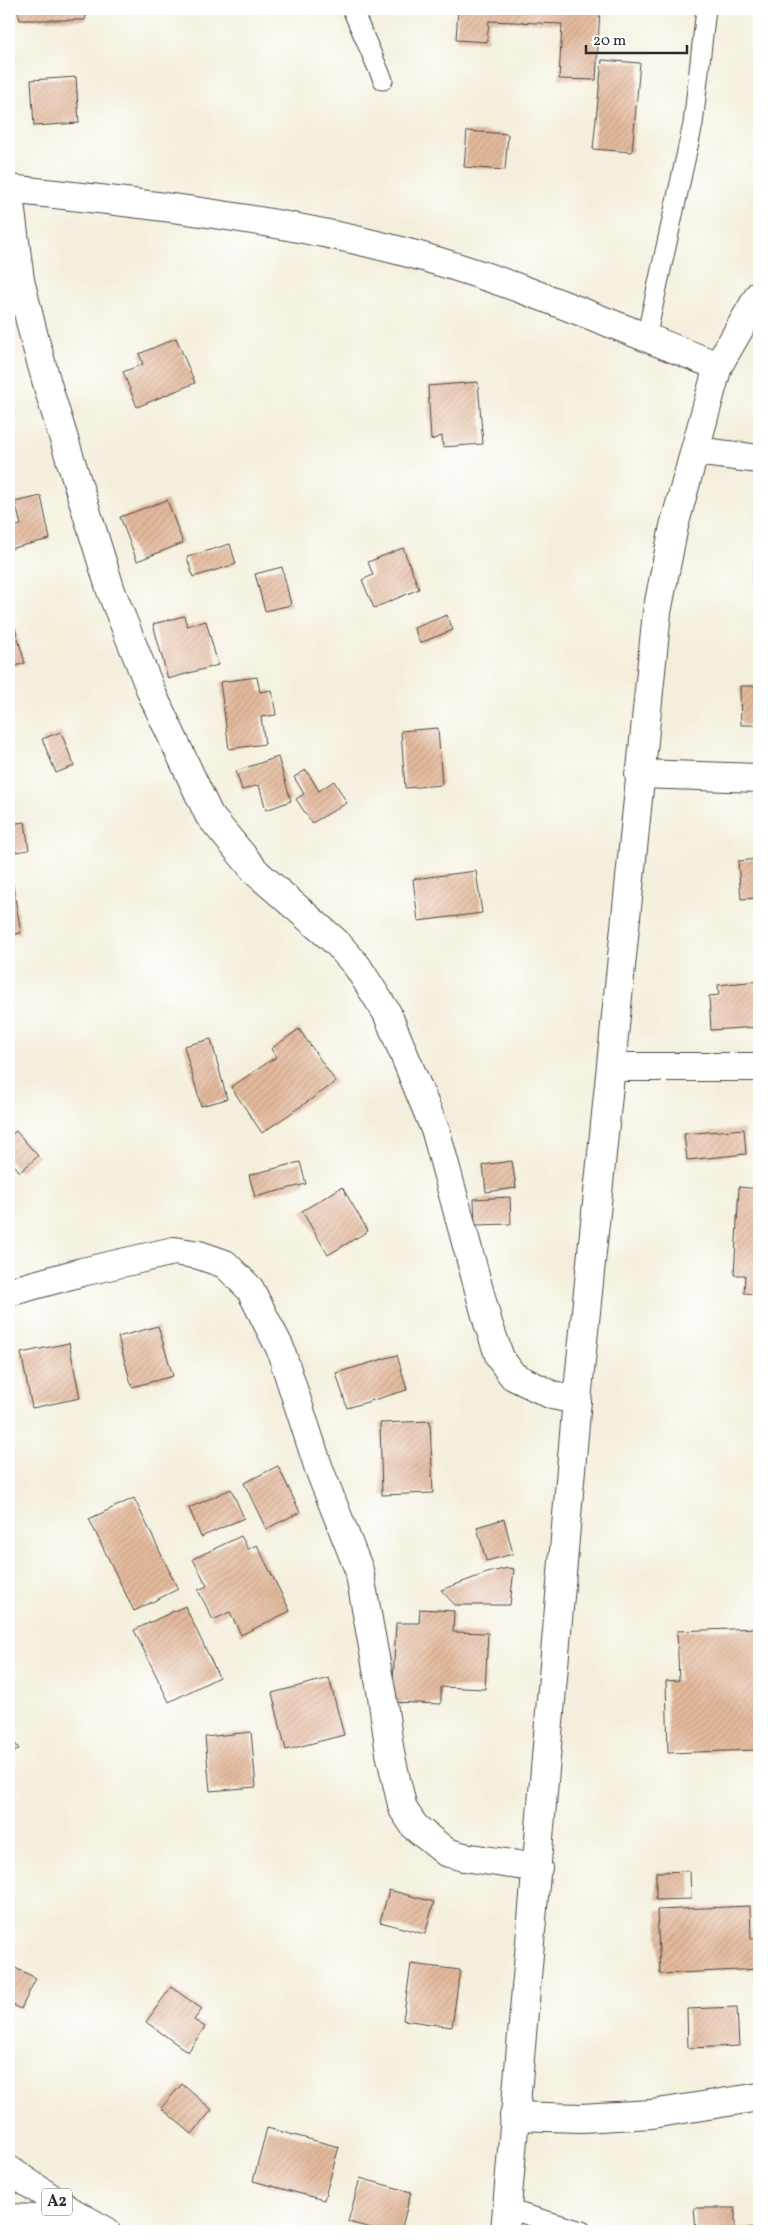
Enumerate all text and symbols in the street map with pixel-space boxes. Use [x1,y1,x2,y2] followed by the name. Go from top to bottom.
[586,22,687,54] scale bar
[593,31,626,52] text: 20 m
[42,2188,72,2216] road number: A2

